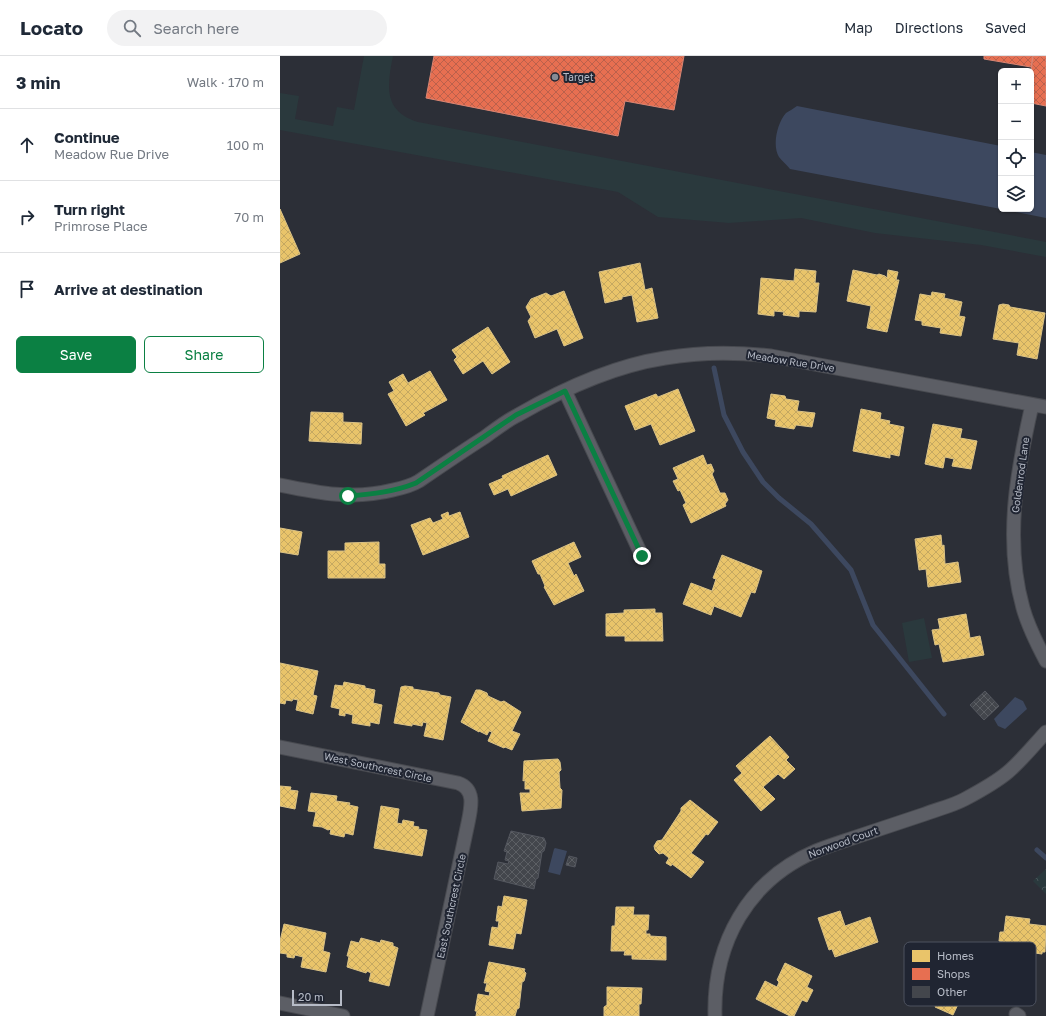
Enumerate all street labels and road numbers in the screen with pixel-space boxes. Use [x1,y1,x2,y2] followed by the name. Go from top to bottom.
[746,348,836,374] street label: Meadow Rue Drive
[1009,436,1031,514] street label: Goldenrod Lane
[323,750,433,784] street label: West Southcrest Circle
[807,824,879,860] street label: Norwood Court
[434,852,468,959] street label: East Southcrest Circle

